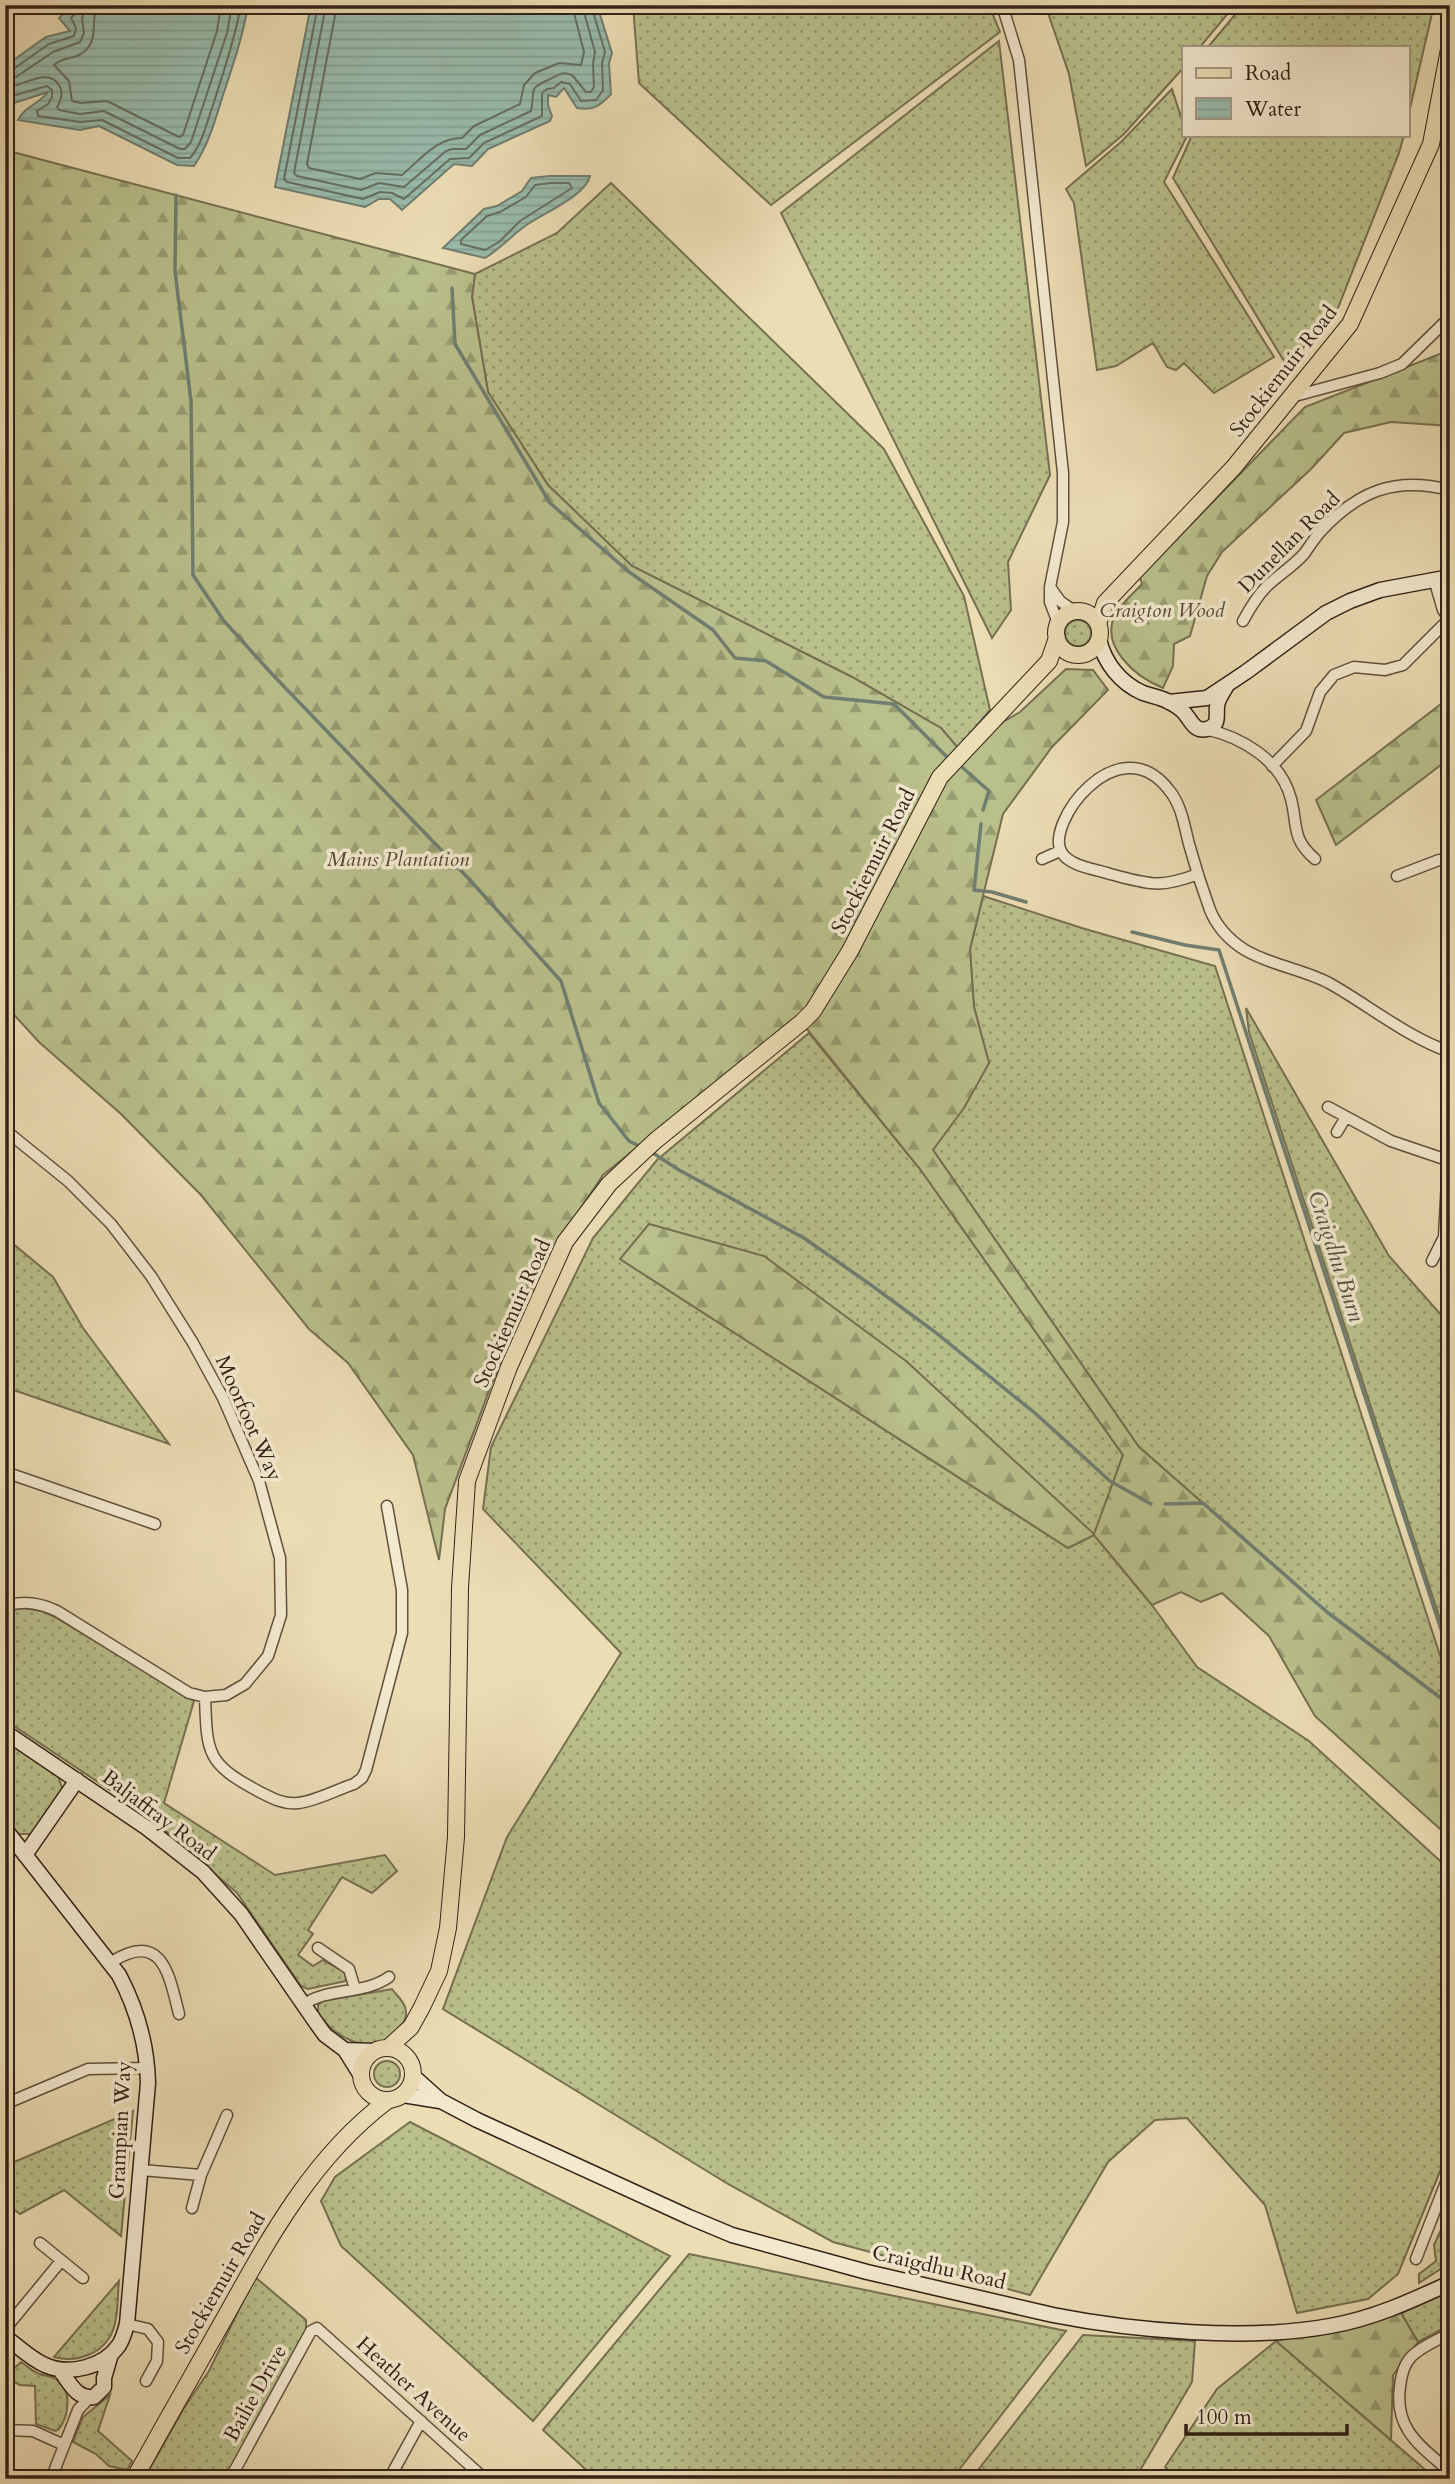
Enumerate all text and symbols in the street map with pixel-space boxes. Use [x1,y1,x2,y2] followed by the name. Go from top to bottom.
[1182,46,1410,136] legend
[1245,59,1291,88] text: Road
[1244,95,1301,124] text: Water
[1223,300,1344,443] street label: Stockiemuir Road
[1232,485,1347,600] street label: Dunellan Road
[1099,596,1225,625] park label: Craigton Wood
[824,784,923,939] street label: Stockiemuir Road
[327,845,470,874] park label: Mains Plantation
[1301,1187,1373,1326] water label: Craigdhu Burn
[467,1234,558,1392] street label: Stockiemuir Road
[208,1351,289,1486] street label: Moorfoot Way
[96,1763,222,1868] street label: Baljaffray Road
[102,2060,139,2200] street label: Grampian Way
[168,2207,273,2360] street label: Stockiemuir Road
[869,2238,1009,2297] street label: Craigdhu Road
[350,2330,477,2449] street label: Heather Avenue
[217,2340,294,2447] street label: Bailie Drive
[1186,2393,1346,2437] scale bar
[1196,2403,1252,2432] text: 100 m

